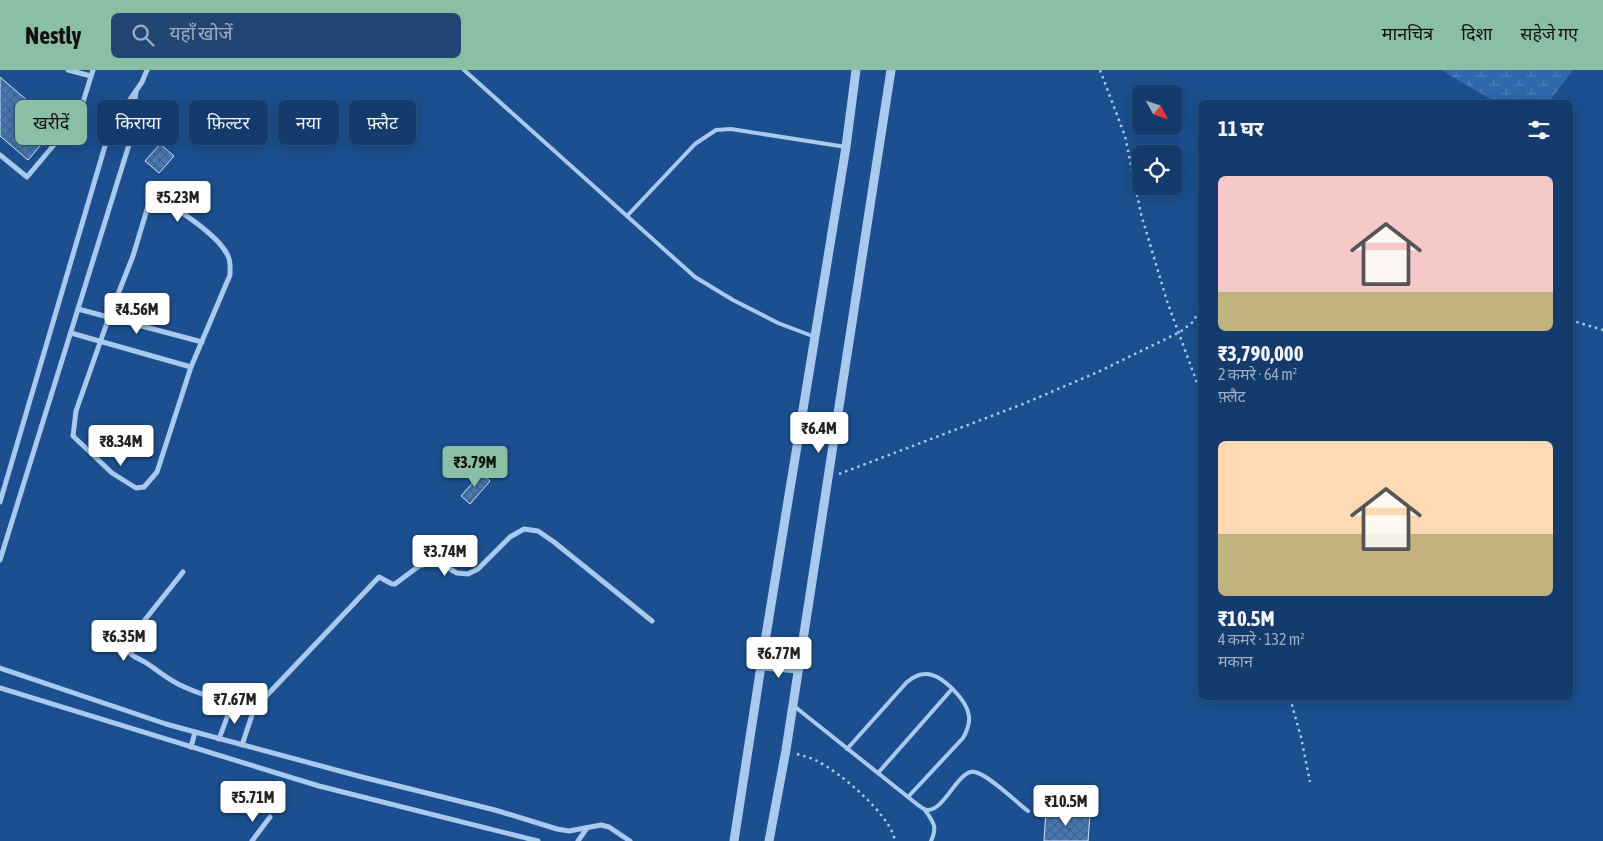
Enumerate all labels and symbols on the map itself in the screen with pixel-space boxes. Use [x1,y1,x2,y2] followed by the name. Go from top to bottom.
[1132,85,1182,135] north arrow
[137,180,219,223] pin: ₹5.23M
[96,292,178,335] pin: ₹4.56M
[784,412,854,454] pin: ₹6.4M
[80,424,162,467] pin: ₹8.34M
[434,446,516,488] pin: ₹3.79M
[404,534,486,577] pin: ₹3.74M
[83,620,165,662] pin: ₹6.35M
[738,636,820,679] pin: ₹6.77M
[194,682,276,725] pin: ₹7.67M
[212,780,294,823] pin: ₹5.71M
[1025,784,1107,827] pin: ₹10.5M

